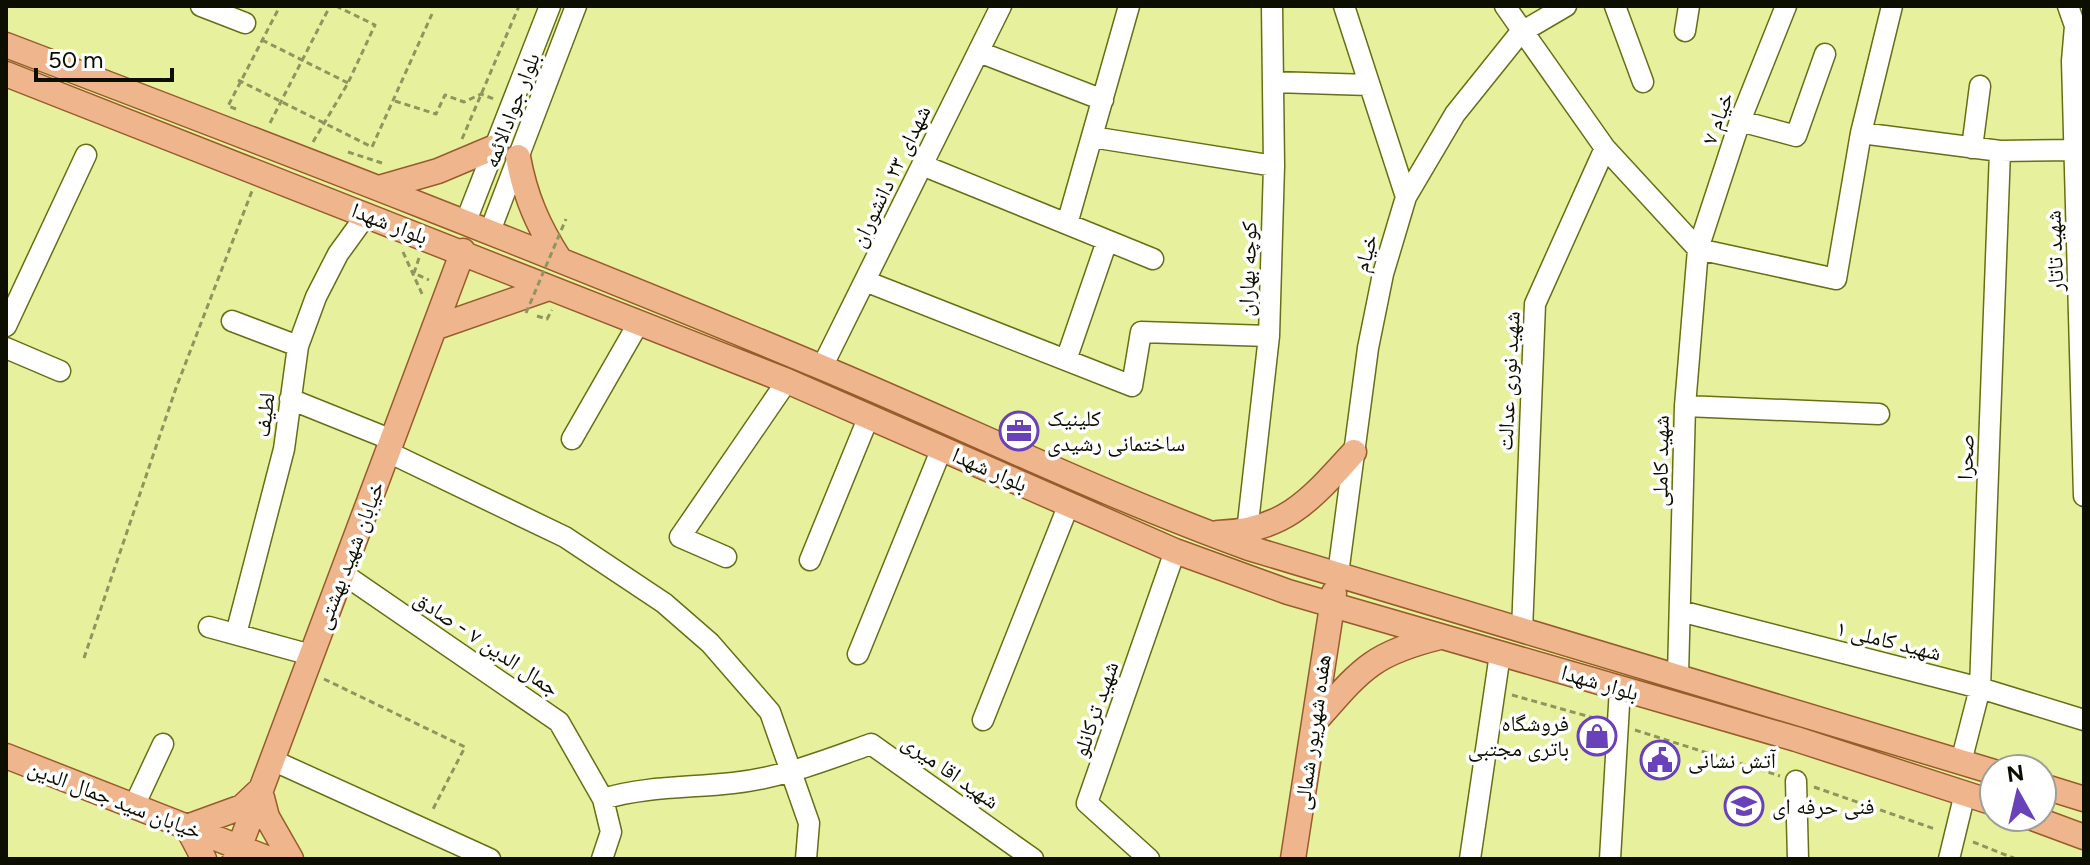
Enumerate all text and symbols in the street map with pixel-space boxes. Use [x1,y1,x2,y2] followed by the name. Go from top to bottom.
[36,32,172,82] scale bar
[48,45,104,74] text: 50 m
[477,49,546,172] street label: بلوار جوادالائمه
[1696,88,1740,148] street label: خیام ۷
[844,101,936,252] street label: شهدای ۲۳ دانشوران
[348,197,432,250] street label: بلوار شهدا
[2040,210,2069,293] street label: شهید تاتار
[1232,221,1263,317] street label: کوچه بهاران
[1347,231,1385,276] street label: خیام
[1491,310,1526,452] street label: شهید نوری عدالت
[248,391,281,439] street label: لطیف
[1047,405,1185,457] place label: کلینیک ساختمانی رشیدی
[998,410,1040,452] office icon: کلینیک ساختمانی رشیدی
[1646,415,1675,507] street label: شهید کاملی
[1951,434,1980,481] street label: صحرا
[948,441,1032,498] street label: بلوار شهدا
[309,477,390,633] street label: خیابان شهید بهشتی
[409,585,565,702] street label: جمال الدین ۷ - صادق
[1834,614,1944,667] street label: شهید کاملی ۱
[1288,652,1337,812] street label: هفده شهریور شمالی
[1067,658,1124,761] street label: شهید ترکانلو
[1558,659,1642,706] street label: بلوار شهدا
[1468,710,1569,762] place label: فروشگاه باتری مجتبی
[1576,715,1618,757] shop icon: فروشگاه باتری مجتبی
[897,728,1005,815] street label: شهید اقا میری
[1639,739,1681,781] public building icon: آتش نشانی
[1688,747,1776,774] place label: آتش نشانی
[1978,753,2058,833] north arrow
[24,754,205,845] street label: خیابان سید جمال الدین
[2005,759,2026,788] text: N
[1723,785,1765,827] school or university icon: فنی حرفه ای
[1772,793,1875,820] place label: فنی حرفه ای

